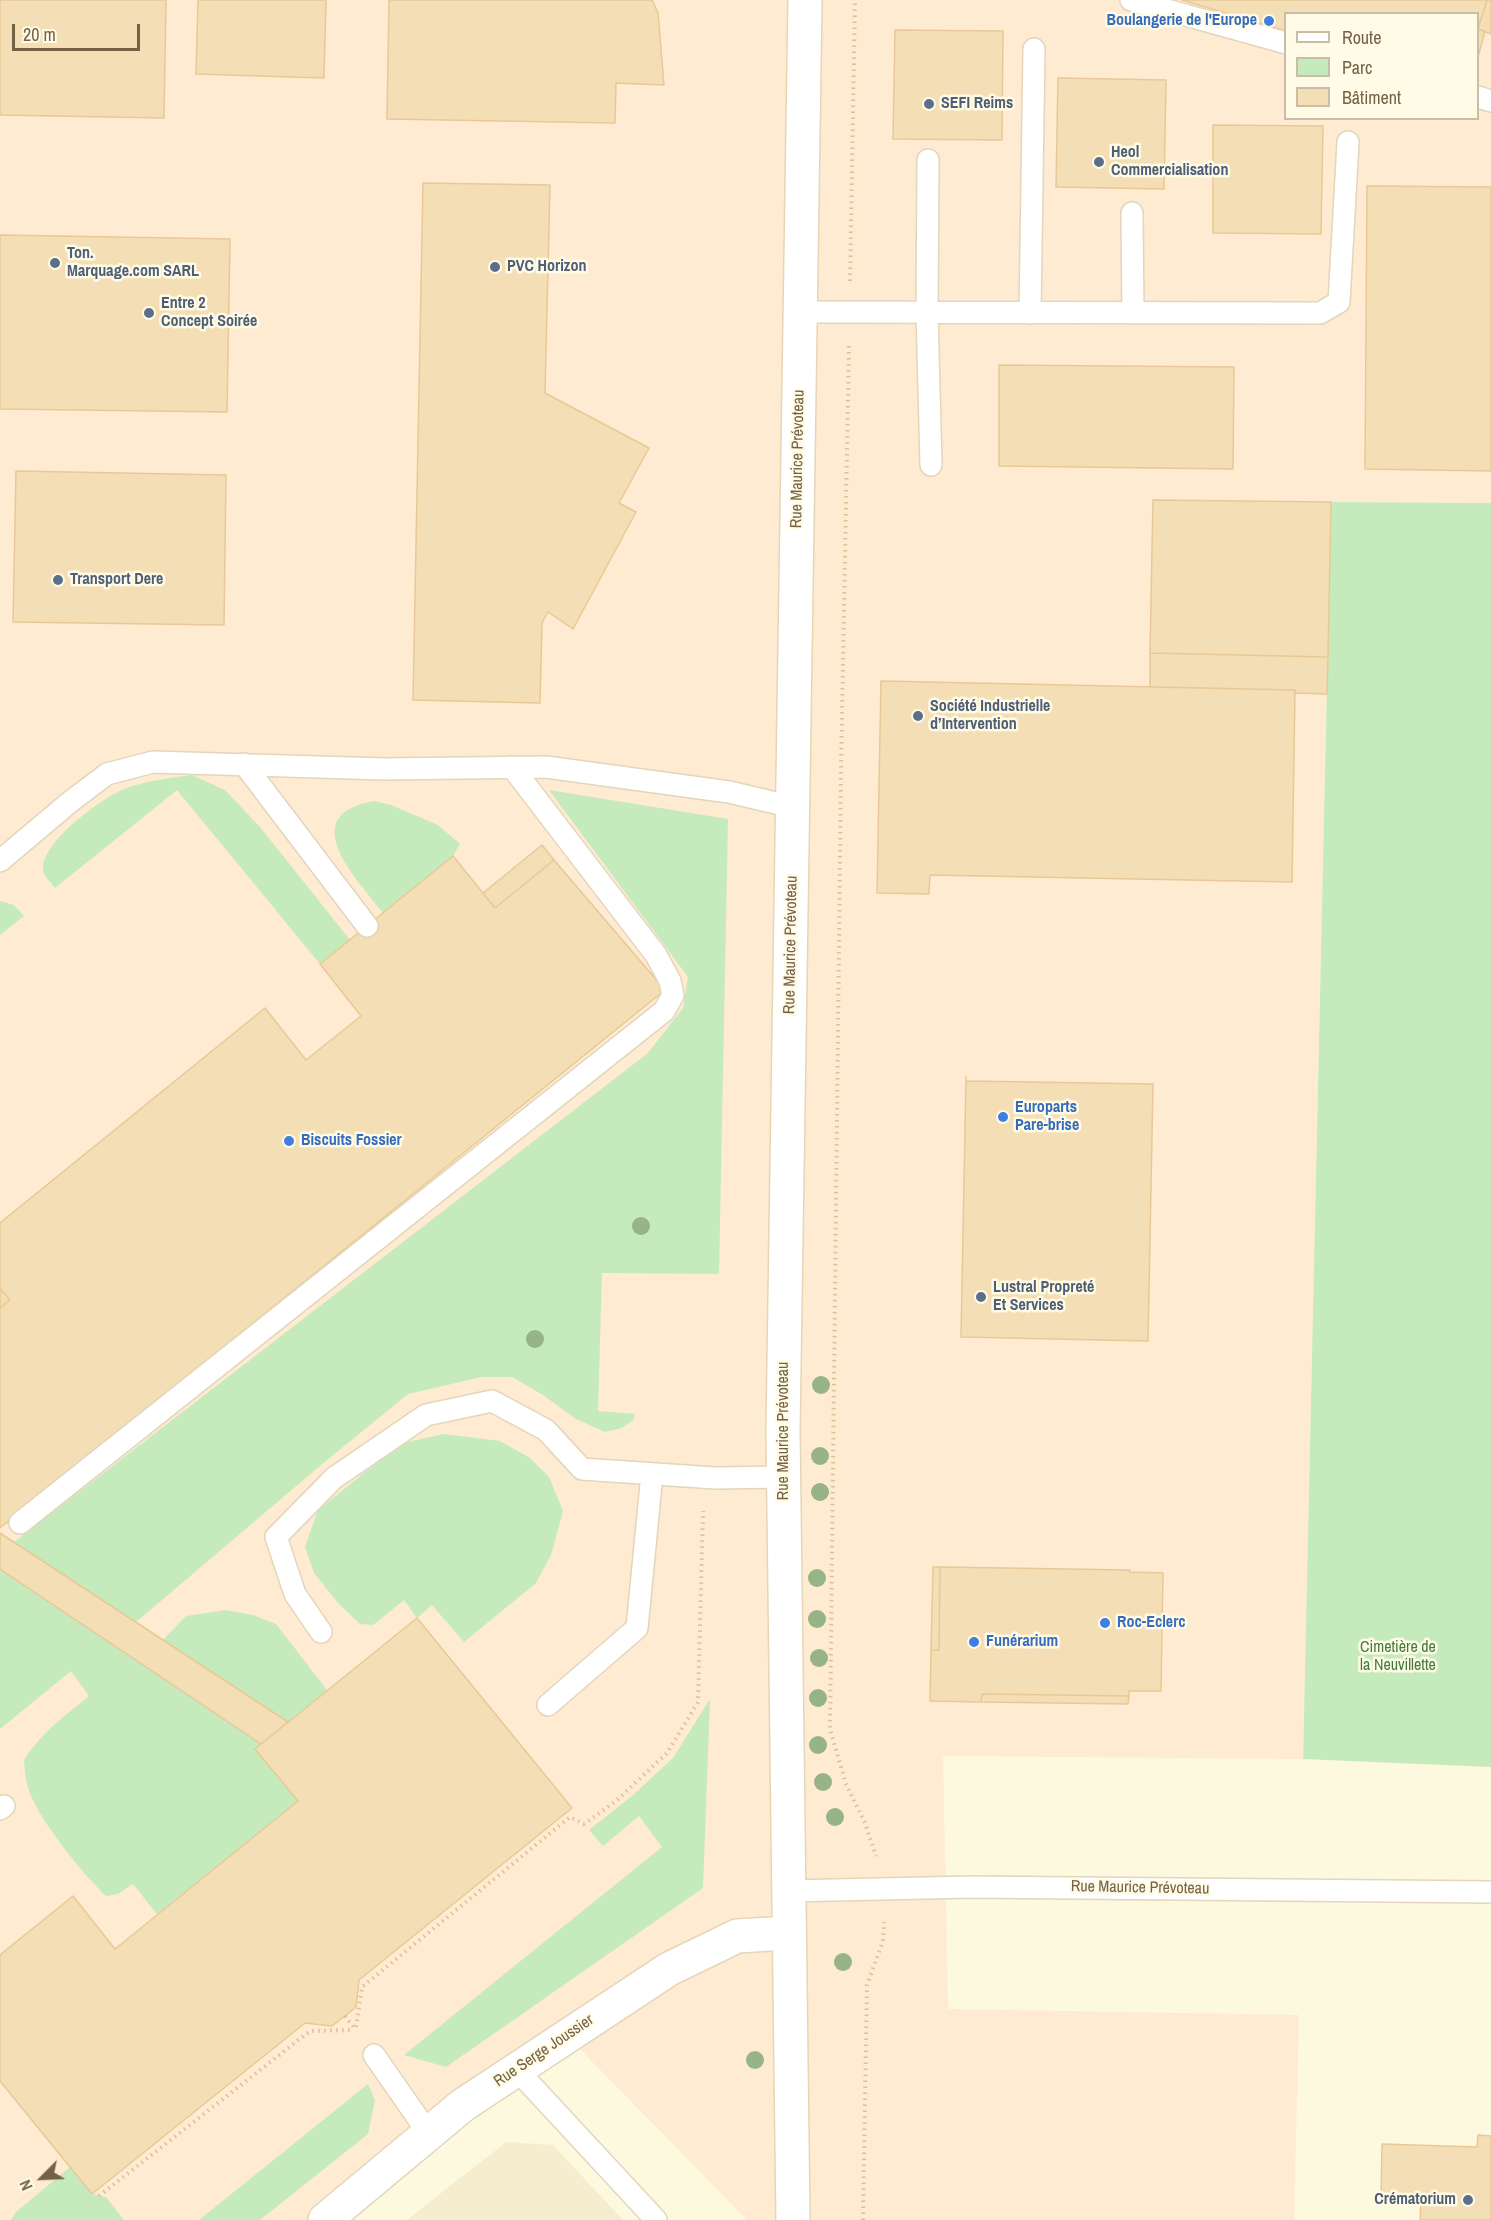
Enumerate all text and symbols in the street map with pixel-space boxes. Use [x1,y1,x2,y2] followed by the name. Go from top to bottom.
[1107,11,1257,31] place label: Boulangerie de l'Europe
[15,12,142,50] scale bar
[1284,12,1479,120] legend
[1262,14,1276,28] marker: Boulangerie de l'Europe
[23,22,56,47] text: 20 m
[1342,25,1381,50] text: Route
[1342,55,1372,80] text: Parc
[1342,85,1401,110] text: Bâtiment
[941,94,1013,114] place label: SEFI Reims
[922,97,936,111] marker: SEFI Reims
[1111,143,1228,181] place label: Heol Commercialisation
[1092,155,1106,169] marker: Heol Commercialisation
[67,244,199,282] place label: Ton. Marquage.com SARL
[48,256,62,270] marker: Ton. Marquage.com SARL
[507,257,586,277] place label: PVC Horizon
[488,260,502,274] marker: PVC Horizon
[161,294,257,332] place label: Entre 2 Concept Soirée
[142,306,156,320] marker: Entre 2 Concept Soirée
[787,390,809,528] street label: Rue Maurice Prévoteau
[70,570,163,590] place label: Transport Dere
[51,573,65,587] marker: Transport Dere
[930,697,1050,735] place label: Société Industrielle d’Intervention
[911,709,925,723] marker: Société Industrielle d’Intervention
[780,876,802,1014] street label: Rue Maurice Prévoteau
[1015,1098,1079,1136] place label: Europarts Pare-brise
[996,1110,1010,1124] marker: Europarts Pare-brise
[301,1131,402,1151] place label: Biscuits Fossier
[282,1134,296,1148] marker: Biscuits Fossier
[993,1278,1094,1316] place label: Lustral Propreté Et Services
[974,1290,988,1304] marker: Lustral Propreté Et Services
[774,1362,794,1500] street label: Rue Maurice Prévoteau
[1117,1613,1186,1633] place label: Roc-Eclerc
[1098,1616,1112,1630] marker: Roc-Eclerc
[986,1632,1058,1652] place label: Funérarium
[967,1635,981,1649] marker: Funérarium
[1360,1638,1436,1676] park label: Cimetière de la Neuvillette
[1071,1877,1209,1899] street label: Rue Maurice Prévoteau
[491,2011,597,2091] street label: Rue Serge Joussier
[12,2148,72,2208] north arrow
[14,2177,38,2194] text: N
[1374,2190,1456,2210] place label: Crématorium
[1461,2193,1475,2207] marker: Crématorium

